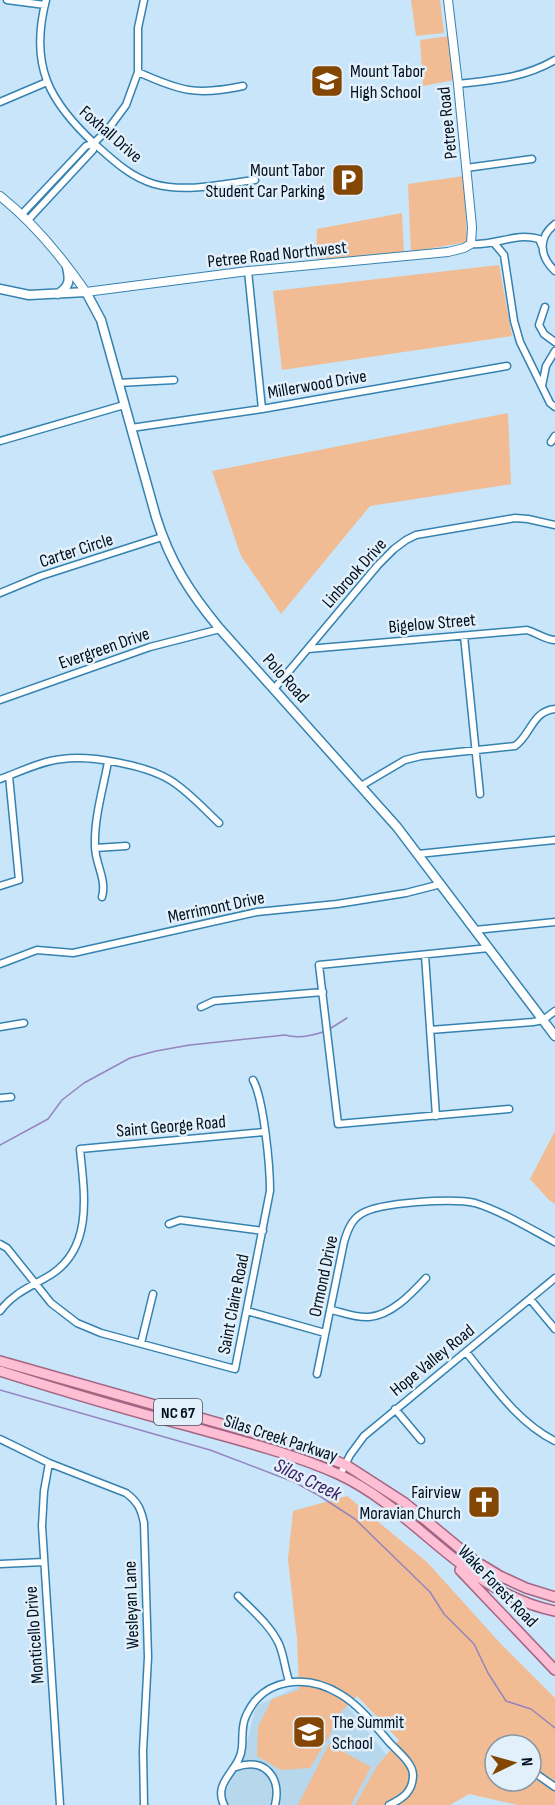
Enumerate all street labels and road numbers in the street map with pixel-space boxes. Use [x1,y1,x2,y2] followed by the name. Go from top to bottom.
[433,86,462,160] street label: Petree Road
[75,101,146,167] street label: Foxhall Drive
[206,237,348,272] street label: Petree Road Northwest
[266,365,368,404] street label: Millerwood Drive
[37,529,116,572] street label: Carter Circle
[318,534,391,612] street label: Linbrook Drive
[388,609,477,638] street label: Bigelow Street
[56,623,152,674] street label: Evergreen Drive
[258,649,313,707] street label: Polo Road
[166,887,266,928] street label: Merrimont Drive
[115,1111,227,1142] street label: Saint George Road
[305,1234,342,1319] street label: Ormond Drive
[214,1252,253,1356] street label: Saint Claire Road
[386,1320,479,1401] street label: Hope Valley Road
[154,1399,202,1425] road number: NC 67
[221,1410,340,1467] street label: Silas Creek Parkway
[453,1541,542,1632] street label: Wake Forest Road
[119,1561,144,1649] street label: Wesleyan Lane
[21,1586,48,1684] street label: Monticello Drive

